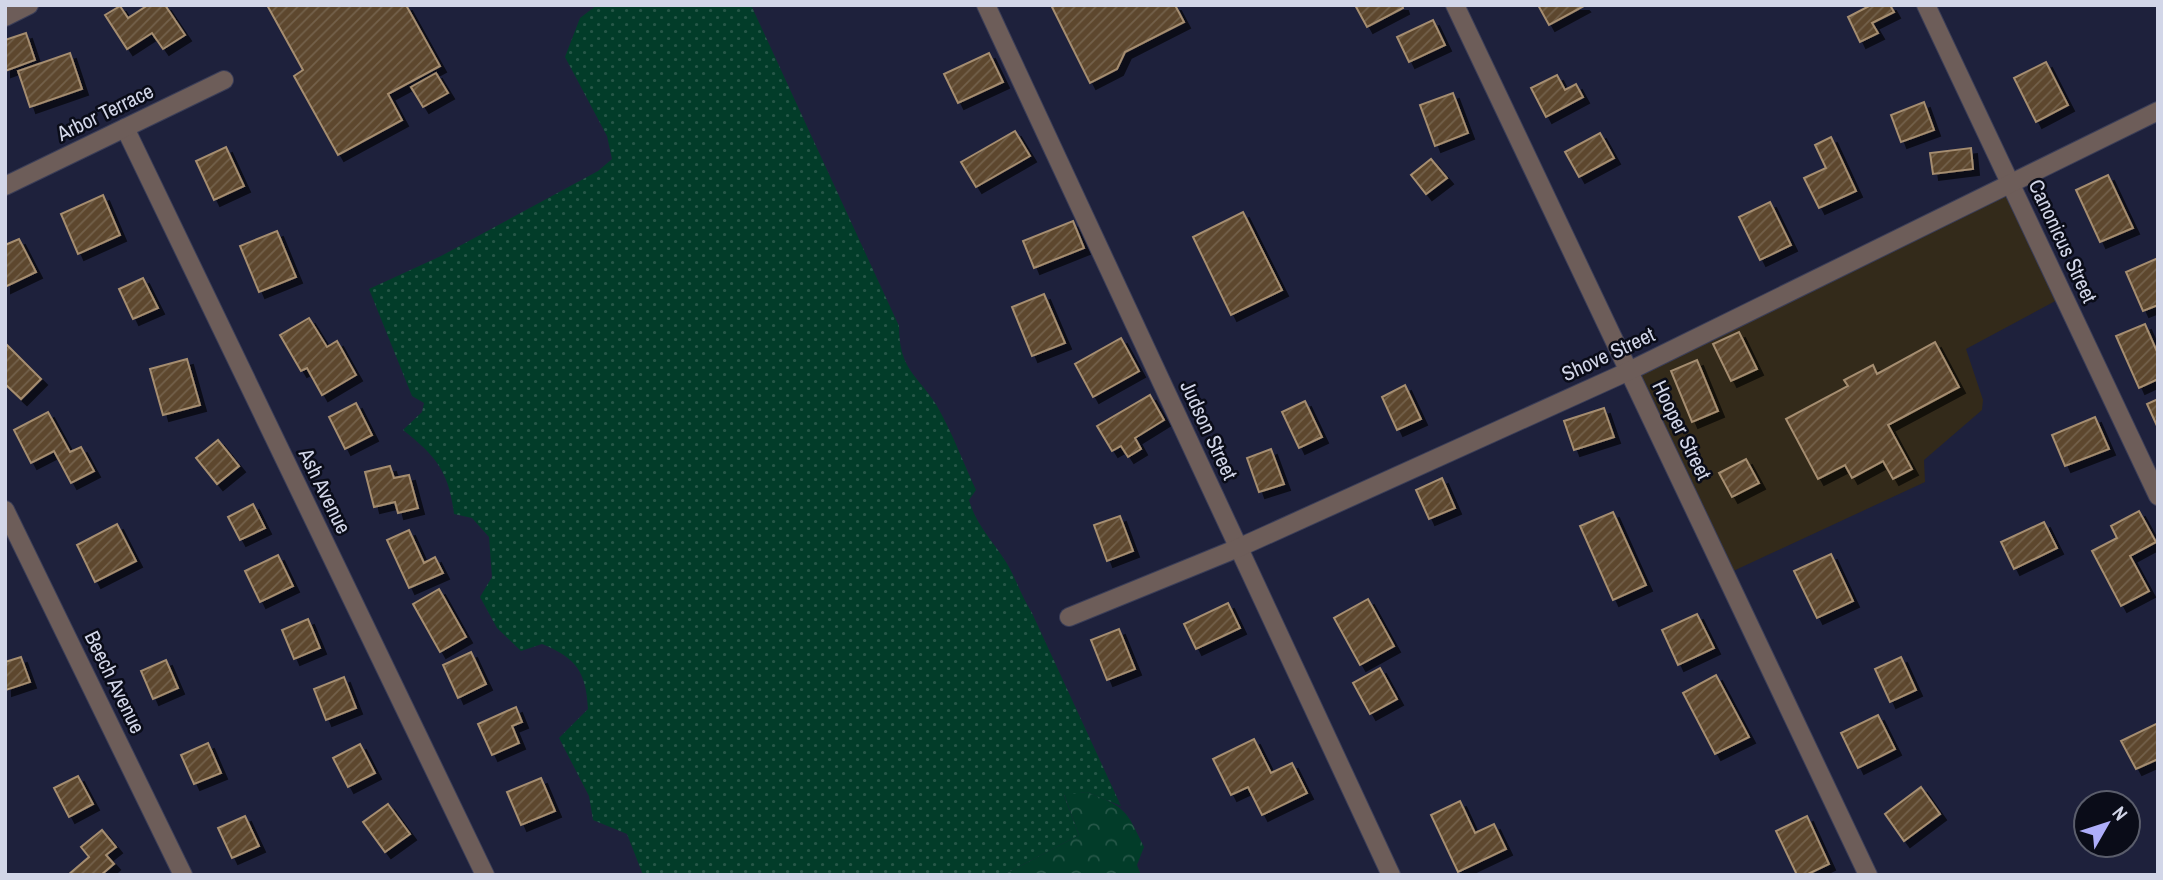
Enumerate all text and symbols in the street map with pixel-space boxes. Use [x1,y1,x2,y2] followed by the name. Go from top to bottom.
[51,76,158,148] street label: Arbor Terrace
[2022,175,2104,308] street label: Canonicus Street
[1557,320,1659,388] street label: Shove Street
[1645,375,1719,485] street label: Hooper Street
[1173,376,1245,484] street label: Judson Street
[291,443,358,539] street label: Ash Avenue
[78,626,152,738] street label: Beech Avenue
[2072,789,2142,859] north arrow
[2107,801,2134,826] text: N

